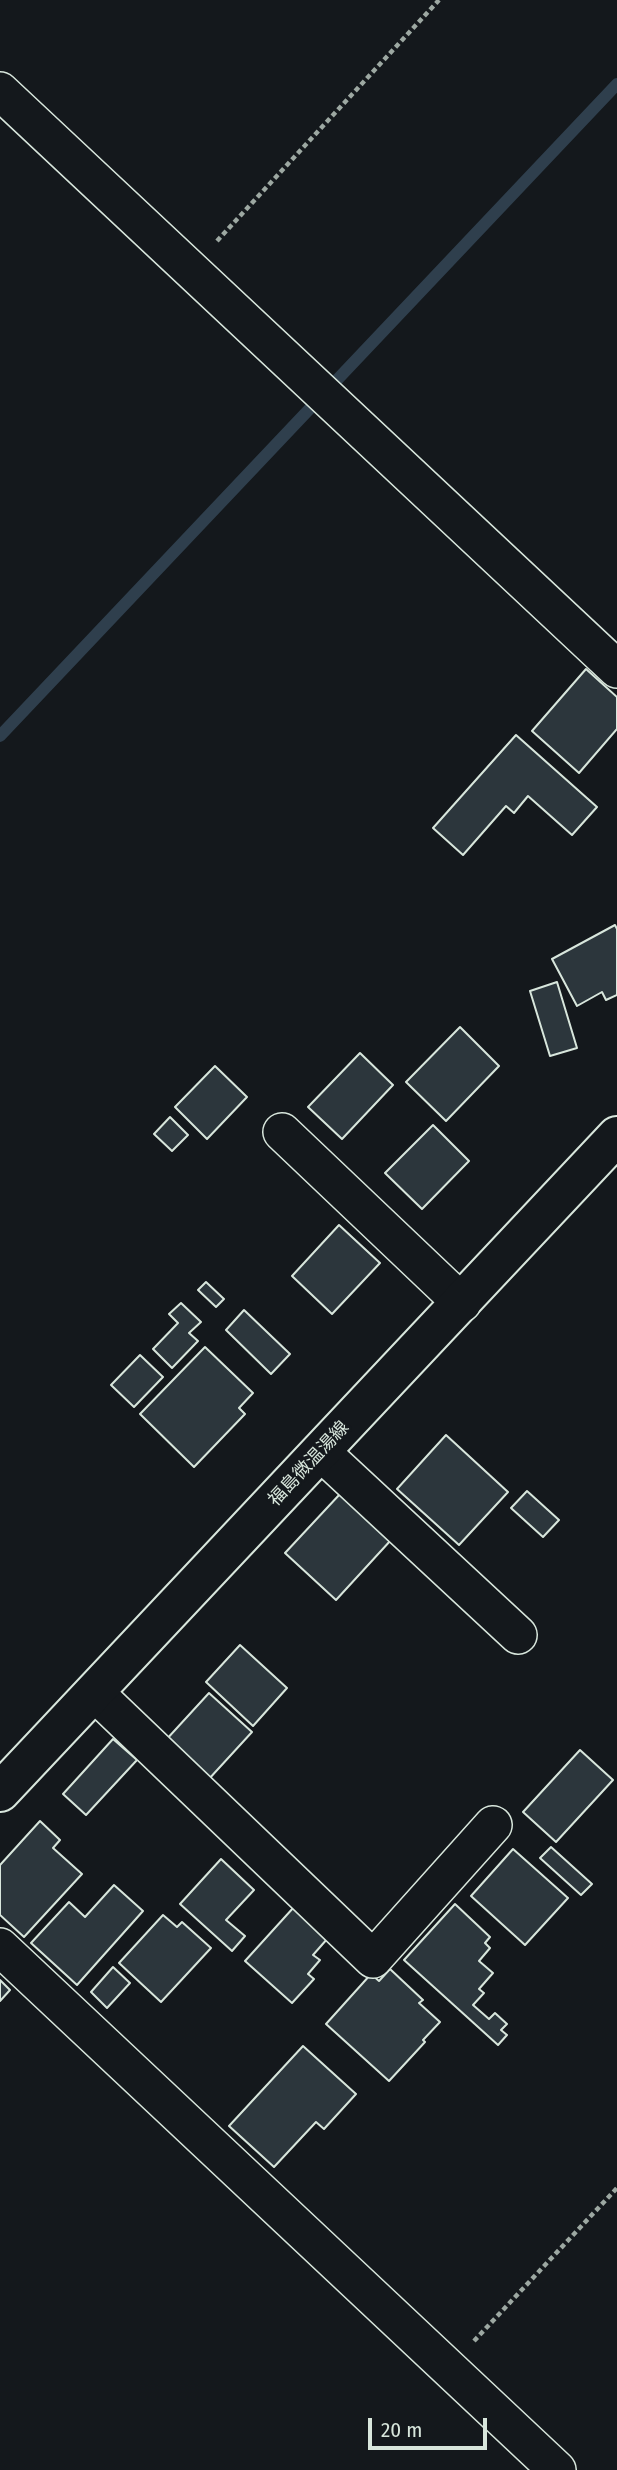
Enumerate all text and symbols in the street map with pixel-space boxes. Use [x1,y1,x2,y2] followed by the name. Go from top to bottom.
[264,1417,354,1511] street label: 福島微温湯線
[372,2404,491,2448] scale bar
[381,2417,422,2443] text: 20 m

